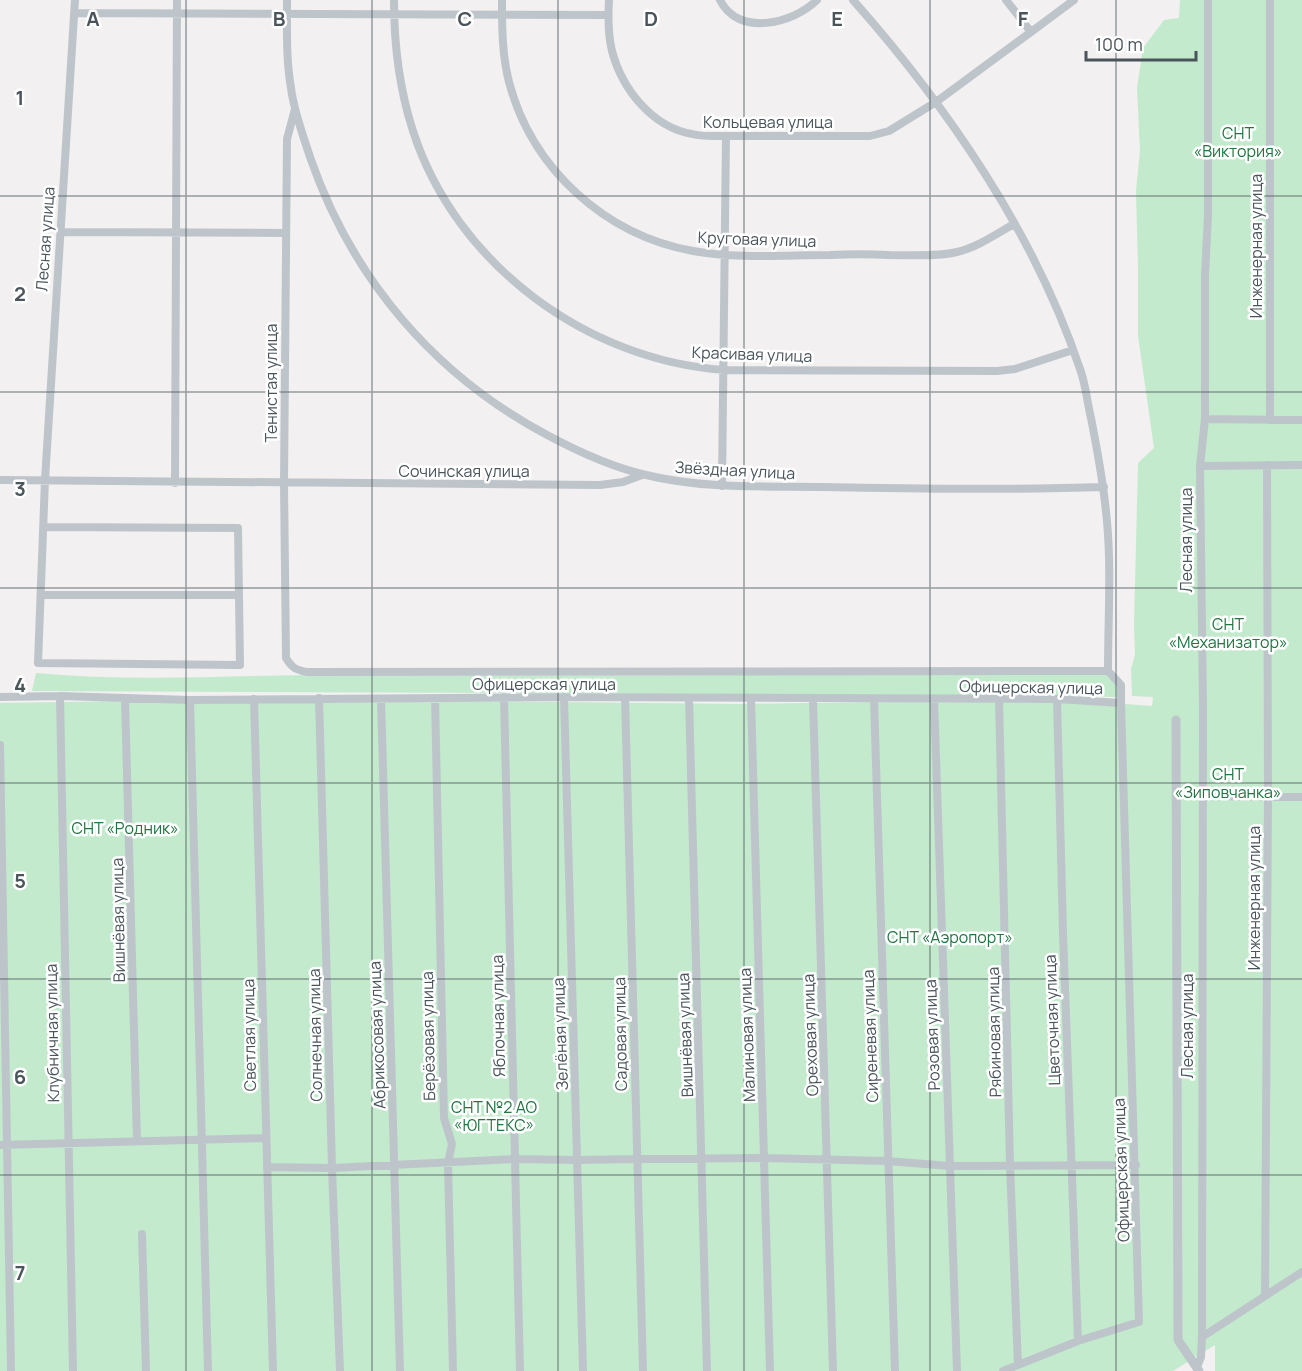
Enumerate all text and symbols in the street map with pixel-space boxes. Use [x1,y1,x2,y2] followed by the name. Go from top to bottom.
[86,5,100,32] text: A
[273,5,286,32] text: B
[458,5,472,32] text: C
[644,5,658,32] text: D
[831,5,843,32] text: E
[1018,5,1029,32] text: F
[1086,24,1196,62] scale bar
[1095,32,1143,56] text: 100 m
[16,84,24,111] text: 1
[703,111,833,133] street label: Кольцевая улица
[1194,122,1282,162] park label: СНТ «Виктория»
[1245,174,1267,318] street label: Инженерная улица
[30,186,60,292] street label: Лесная улица
[697,226,817,252] street label: Круговая улица
[14,280,26,307] text: 2
[260,324,282,442] street label: Тенистая улица
[691,341,813,367] street label: Красивая улица
[674,456,796,484] street label: Звёздная улица
[398,460,530,482] street label: Сочинская улица
[14,475,26,502] text: 3
[1175,488,1197,592] street label: Лесная улица
[1168,613,1288,653] park label: СНТ «Механизатор»
[14,671,26,698] text: 4
[472,673,616,695] street label: Офицерская улица
[959,675,1103,699] street label: Офицерская улица
[1175,763,1281,803] park label: СНТ «Зиповчанка»
[72,817,179,839] park label: СНТ «Родник»
[1243,826,1265,970] street label: Инженерная улица
[106,858,130,982] street label: Вишнёвая улица
[14,867,26,894] text: 5
[887,926,1013,948] park label: СНТ «Аэропорт»
[1039,954,1065,1086] street label: Цветочная улица
[486,955,510,1077] street label: Яблочная улица
[363,961,391,1109] street label: Абрикосовая улица
[40,963,64,1103] street label: Клубничная улица
[982,967,1006,1097] street label: Рябиновая улица
[303,968,327,1102] street label: Солнечная улица
[734,968,760,1102] street label: Малиновая улица
[857,969,883,1103] street label: Сиреневая улица
[416,971,440,1101] street label: Берёзовая улица
[672,972,698,1098] street label: Вишнёвая улица
[797,973,823,1097] street label: Ореховая улица
[1176,974,1198,1078] street label: Лесная улица
[547,977,573,1091] street label: Зелёная улица
[608,977,632,1091] street label: Садовая улица
[237,979,261,1091] street label: Светлая улица
[919,979,945,1091] street label: Розовая улица
[14,1063,26,1090] text: 6
[451,1096,537,1136] park label: СНТ №2 АО «ЮГТЕКС»
[1107,1098,1135,1242] street label: Офицерская улица
[15,1259,25,1286] text: 7

